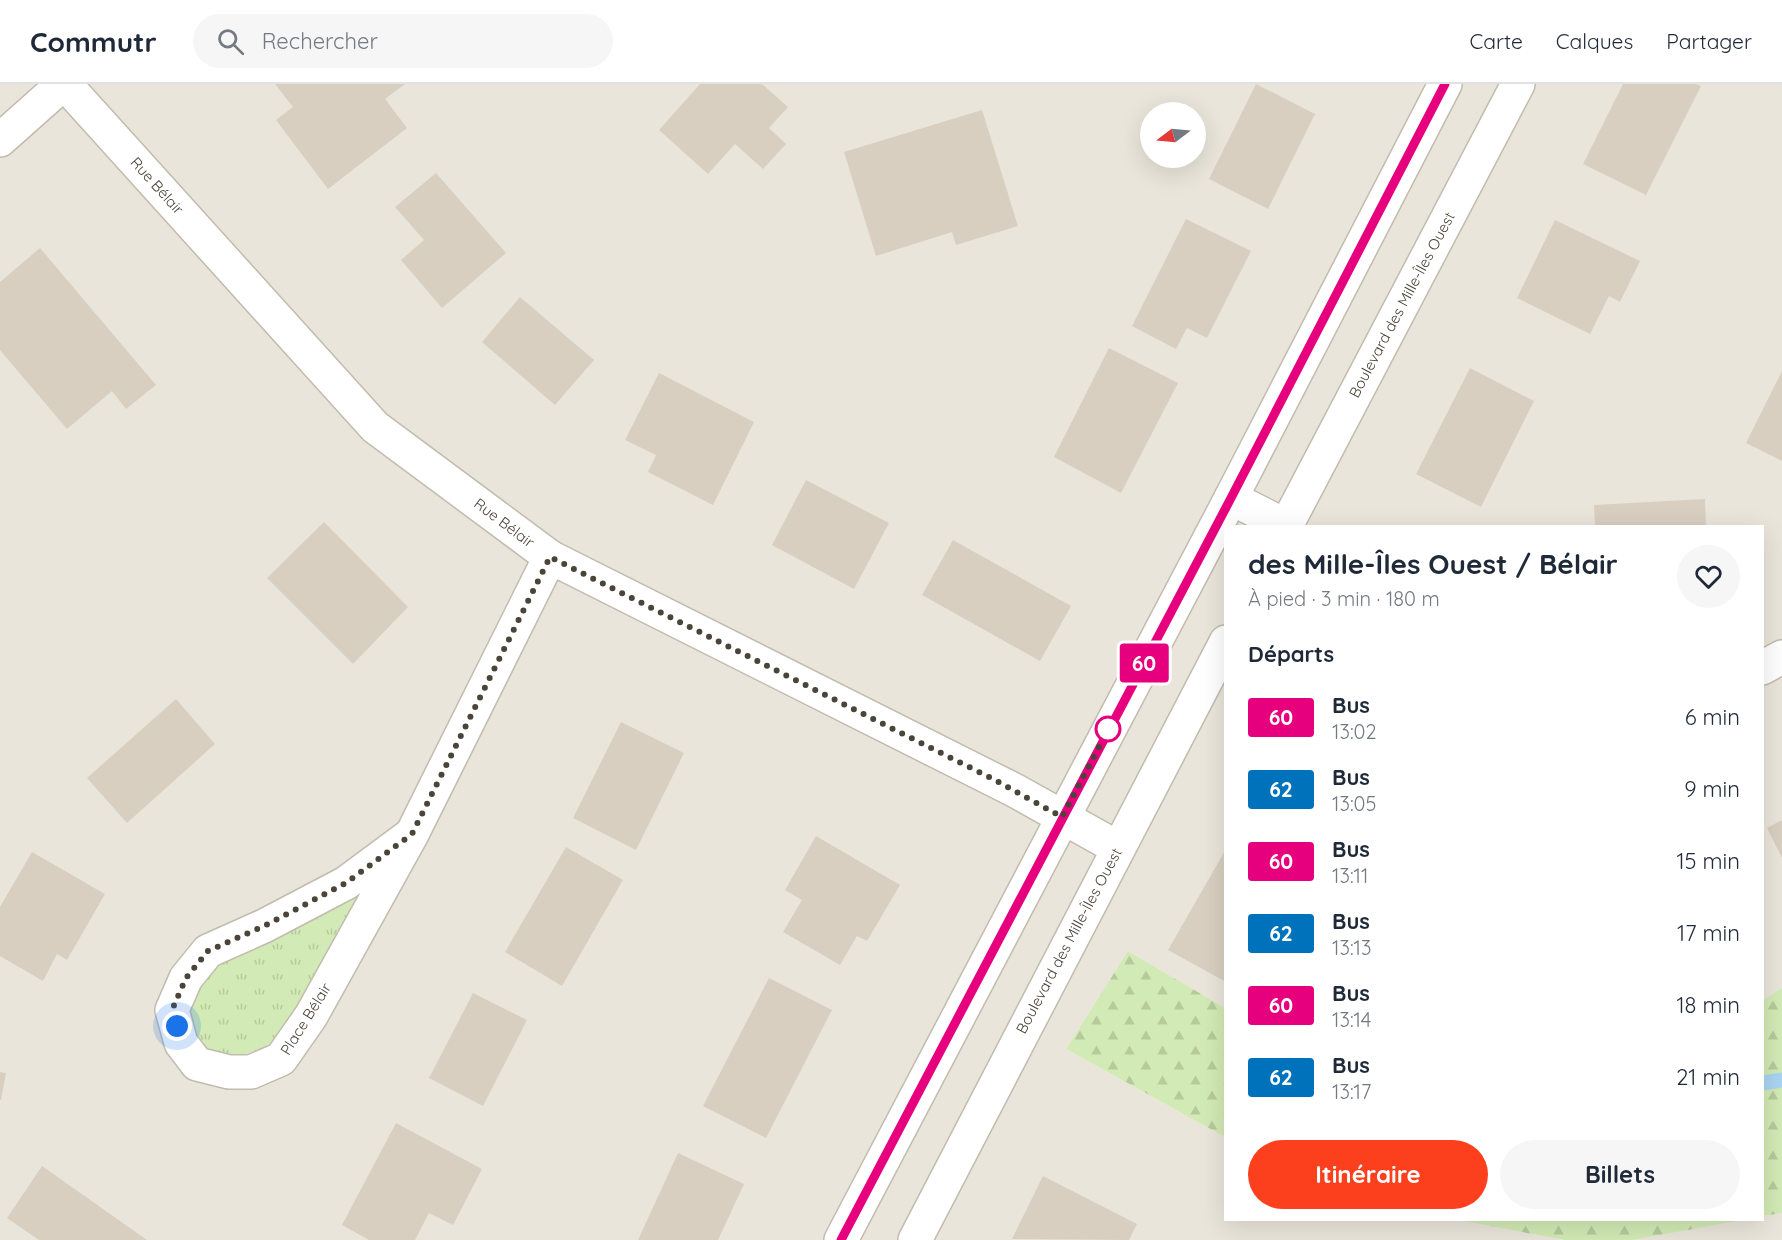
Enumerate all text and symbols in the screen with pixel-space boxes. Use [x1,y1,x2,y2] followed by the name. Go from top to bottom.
[193,14,613,68] search box
[30,24,157,59] text: Commutr
[214,25,247,58] icon: search
[262,27,378,55] text: Rechercher
[1469,28,1523,54] text: Carte
[1556,28,1633,54] text: Calques
[1666,28,1752,54] text: Partager
[1140,102,1206,168] north arrow
[1140,102,1206,168] map controls
[127,153,188,218] street label: Rue Bélair
[1344,209,1459,401] street label: Boulevard des Mille-Îles Ouest
[470,494,538,552] street label: Rue Bélair
[1677,545,1740,608] button: heart
[1248,546,1618,581] text: des Mille-Îles Ouest / Bélair
[1248,586,1440,611] text: À pied · 3 min · 180 m
[1248,640,1334,668] text: Départs
[1117,644,1171,682] line badge: 60
[1132,650,1156,676] text: 60
[1332,691,1370,719] text: Bus
[1685,703,1740,731] text: 6 min
[1269,704,1293,730] text: 60
[1095,716,1121,742] unlabelled marker
[1332,719,1377,744] text: 13:02
[1332,763,1370,791] text: Bus
[1684,775,1740,803] text: 9 min
[1269,776,1293,802] text: 62
[1332,791,1376,816] text: 13:05
[1332,835,1370,863] text: Bus
[1011,845,1126,1037] street label: Boulevard des Mille-Îles Ouest
[1676,847,1740,875] text: 15 min
[1269,848,1293,874] text: 60
[1332,863,1368,888] text: 13:11
[1332,907,1370,935] text: Bus
[1677,919,1740,947] text: 17 min
[1269,920,1293,946] text: 62
[1332,935,1372,960] text: 13:13
[276,979,335,1058] street label: Place Bélair
[1332,979,1370,1007] text: Bus
[1676,991,1740,1019] text: 18 min
[1269,992,1293,1018] text: 60
[1332,1007,1371,1032] text: 13:14
[162,1011,192,1041] your location
[1332,1051,1370,1079] text: Bus
[1676,1063,1740,1091] text: 21 min
[1269,1064,1293,1090] text: 62
[1332,1079,1371,1104] text: 13:17
[1248,1140,1488,1209] button: Itinéraire
[1500,1140,1740,1209] button: Billets

